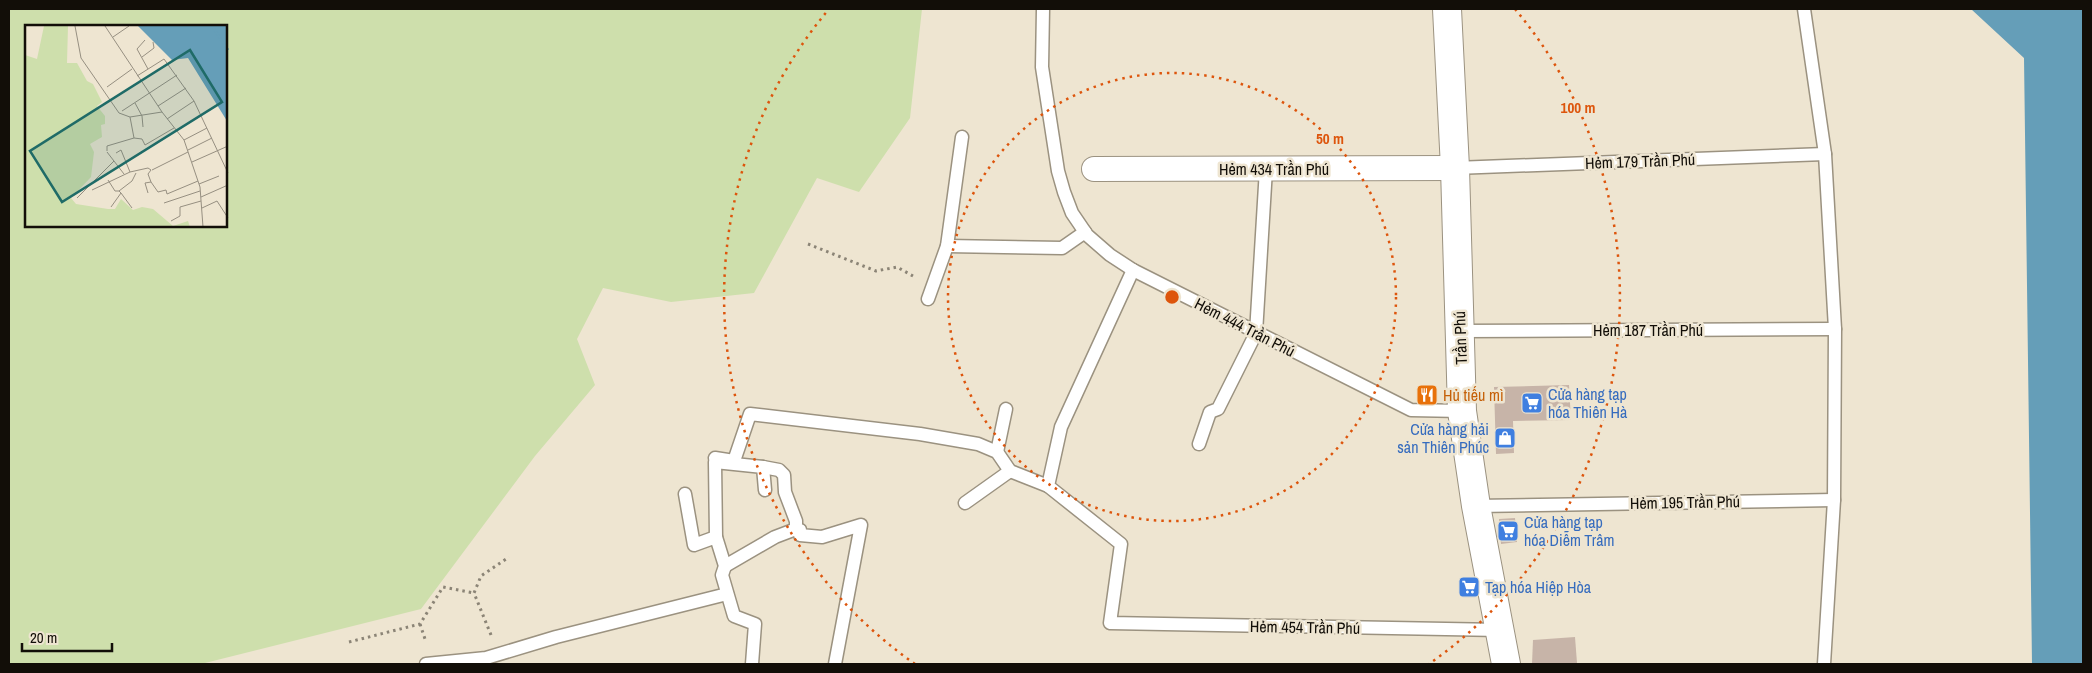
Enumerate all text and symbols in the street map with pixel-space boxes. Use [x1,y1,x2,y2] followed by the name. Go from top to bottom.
[25,25,228,228] inset map
[1561,97,1595,118] text: 100 m
[1316,128,1344,149] text: 50 m
[1585,148,1695,174] street label: Hẻm 179 Trần Phú
[1219,158,1329,180] street label: Hẻm 434 Trần Phú
[1163,288,1181,306] centre of rings
[1191,292,1299,362] street label: Hẻm 444 Trần Phú
[1448,311,1472,365] street label: Trần Phú
[1593,319,1703,341] street label: Hẻm 187 Trần Phú
[1415,383,1439,407] restaurant icon: Hủ tiếu mì
[1548,383,1628,423] place label: Cửa hàng tạp hóa Thiên Hà
[1443,384,1504,406] place label: Hủ tiếu mì
[1520,391,1544,415] supermarket icon: Cửa hàng tạp hóa Thiên Hà
[1397,418,1489,458] place label: Cửa hàng hải sản Thiên Phúc
[1493,426,1517,450] shop icon: Cửa hàng hải sản Thiên Phúc
[1630,490,1740,514] street label: Hẻm 195 Trần Phú
[1524,511,1614,551] place label: Cửa hàng tạp hóa Diễm Trâm
[1496,519,1520,543] supermarket icon: Cửa hàng tạp hóa Diễm Trâm
[1457,575,1481,599] supermarket icon: Tạp hóa Hiệp Hòa
[1485,576,1592,598] place label: Tạp hóa Hiệp Hòa
[1250,615,1360,639] street label: Hẻm 454 Trần Phú
[22,620,112,652] scale bar
[30,627,57,648] text: 20 m

